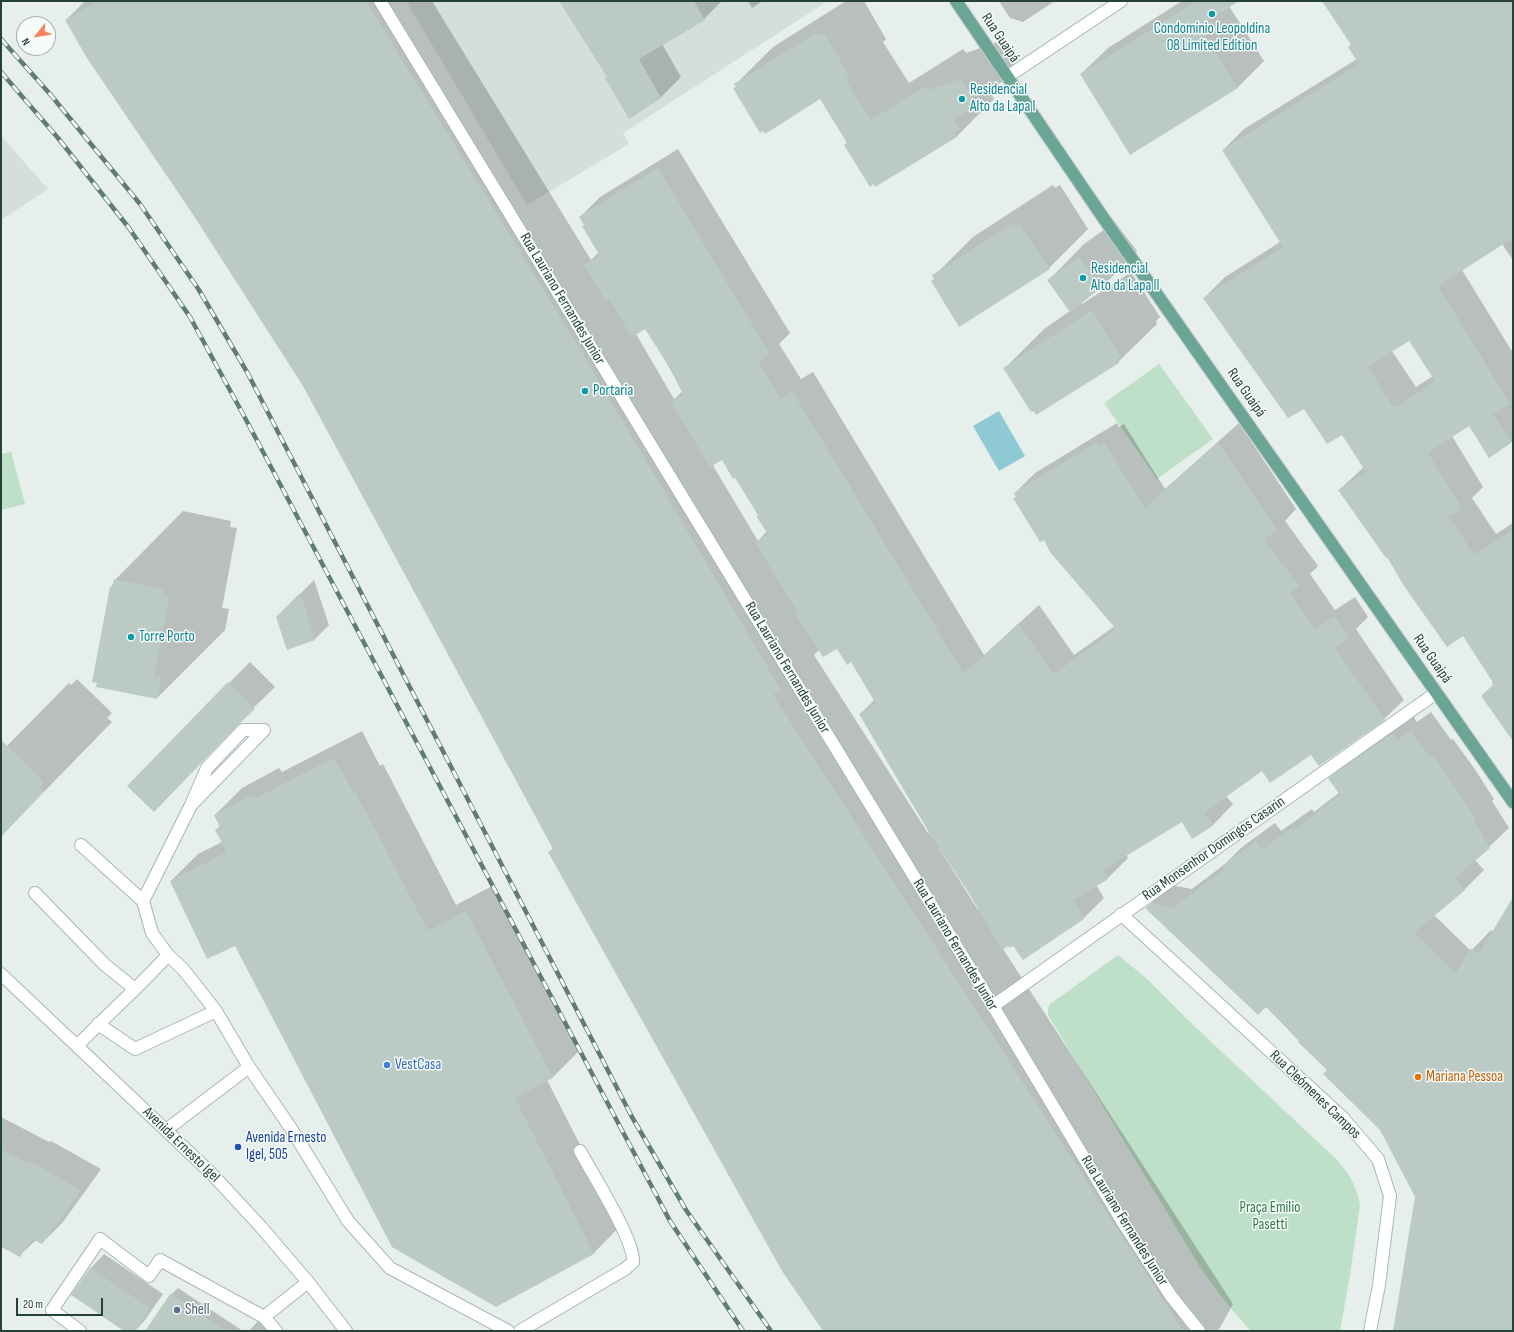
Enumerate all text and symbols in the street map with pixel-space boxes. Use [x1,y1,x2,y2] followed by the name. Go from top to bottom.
[1207,9,1217,19] marker: Condomínio Leopoldina 08 Limited Edition
[977,10,1023,66] street label: Rua Guaipá
[16,16,56,56] north arrow
[1154,20,1270,55] place label: Condomínio Leopoldina 08 Limited Edition
[19,36,33,48] text: N
[970,81,1036,116] place label: Residencial Alto da Lapa I
[957,94,967,104] marker: Residencial Alto da Lapa I
[516,230,608,368] street label: Rua Lauriano Fernandes Junior
[1091,260,1160,295] place label: Residencial Alto da Lapa II
[1078,273,1088,283] marker: Residencial Alto da Lapa II
[1223,365,1269,421] street label: Rua Guaipá
[593,382,633,400] place label: Portaria
[580,386,590,396] marker: Portaria
[741,599,833,737] street label: Rua Lauriano Fernandes Junior
[139,628,195,646] place label: Torre Porto
[1409,631,1455,687] street label: Rua Guaipá
[126,632,136,642] marker: Torre Porto
[1139,793,1289,905] street label: Rua Monsenhor Domingos Casarin
[909,876,1001,1014] street label: Rua Lauriano Fernandes Junior
[1266,1047,1364,1143] street label: Rua Cleómenes Campos
[395,1056,441,1074] place label: VestCasa
[382,1060,392,1070] marker: VestCasa
[1426,1068,1503,1086] place label: Mariana Pessoa
[1413,1072,1423,1082] marker: Mariana Pessoa
[139,1104,223,1186] street label: Avenida Ernesto Igel
[246,1129,327,1164] place label: Avenida Ernesto Igel, 505
[233,1142,243,1152] marker: Avenida Ernesto Igel, 505
[1077,1152,1171,1290] street label: Rua Lauriano Fernandes Junior
[1240,1199,1300,1234] park label: Praça Emílio Pasetti
[18,1290,105,1316] scale bar
[23,1297,43,1312] text: 20 m
[185,1301,209,1319] place label: Shell
[172,1305,182,1315] marker: Shell

